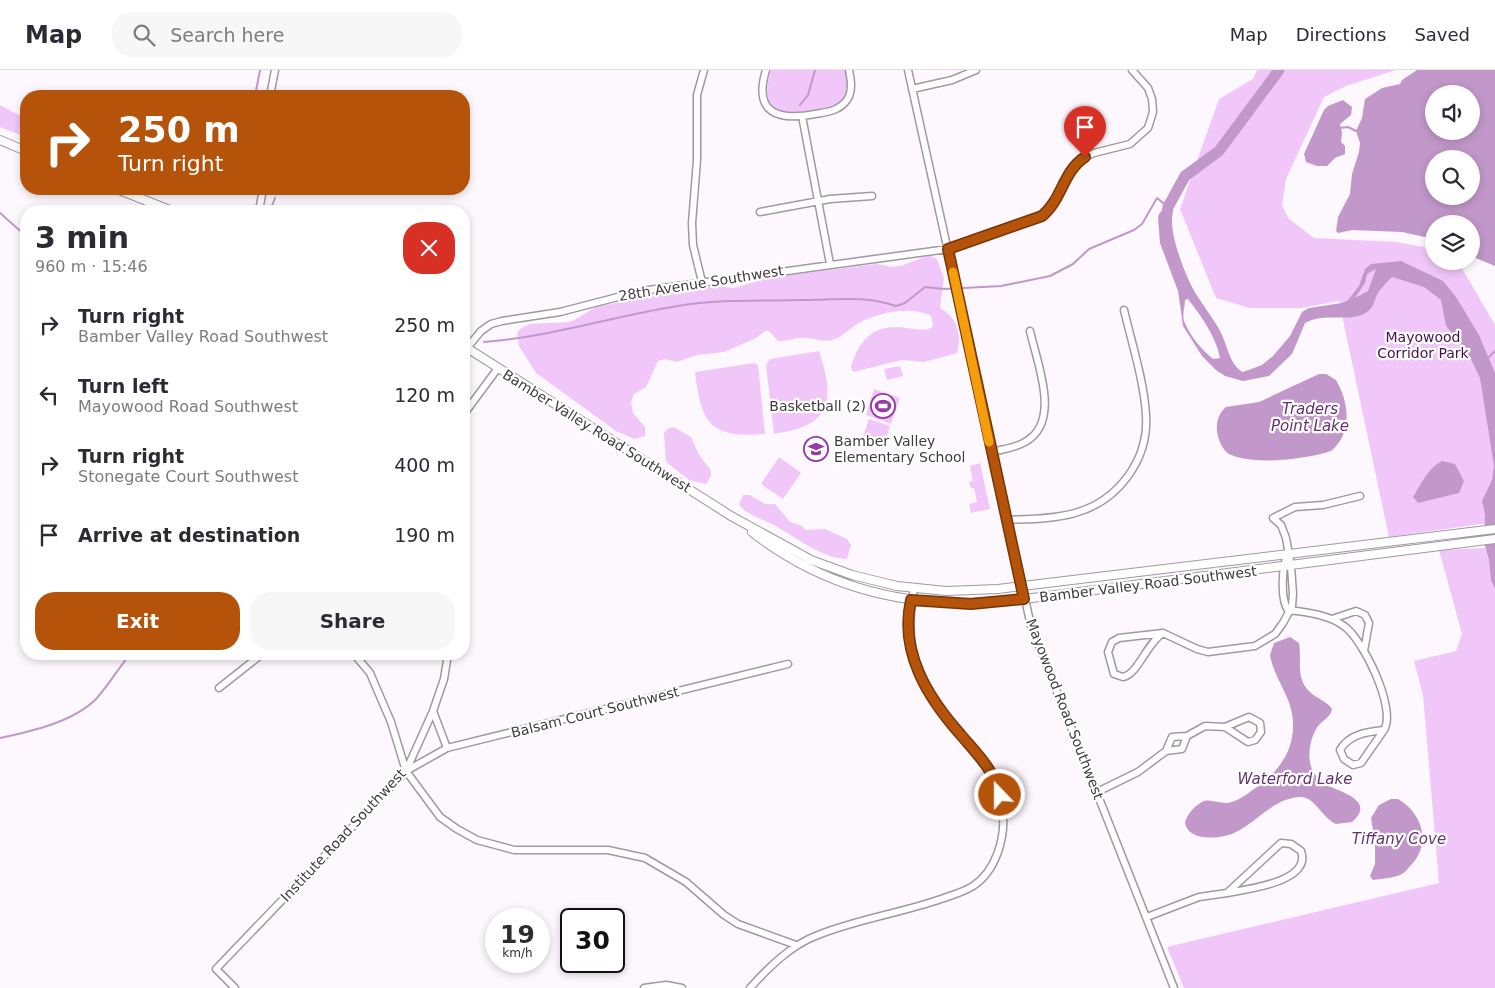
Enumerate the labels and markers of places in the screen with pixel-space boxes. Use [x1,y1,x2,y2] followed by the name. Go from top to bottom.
[1064,106,1106,157] pin
[870,393,896,419] sports icon: Basketball (2)
[769,398,866,414] place label: Basketball (2)
[834,433,966,465] place label: Bamber Valley Elementary School
[803,436,829,462] school or university icon: Bamber Valley Elementary School

